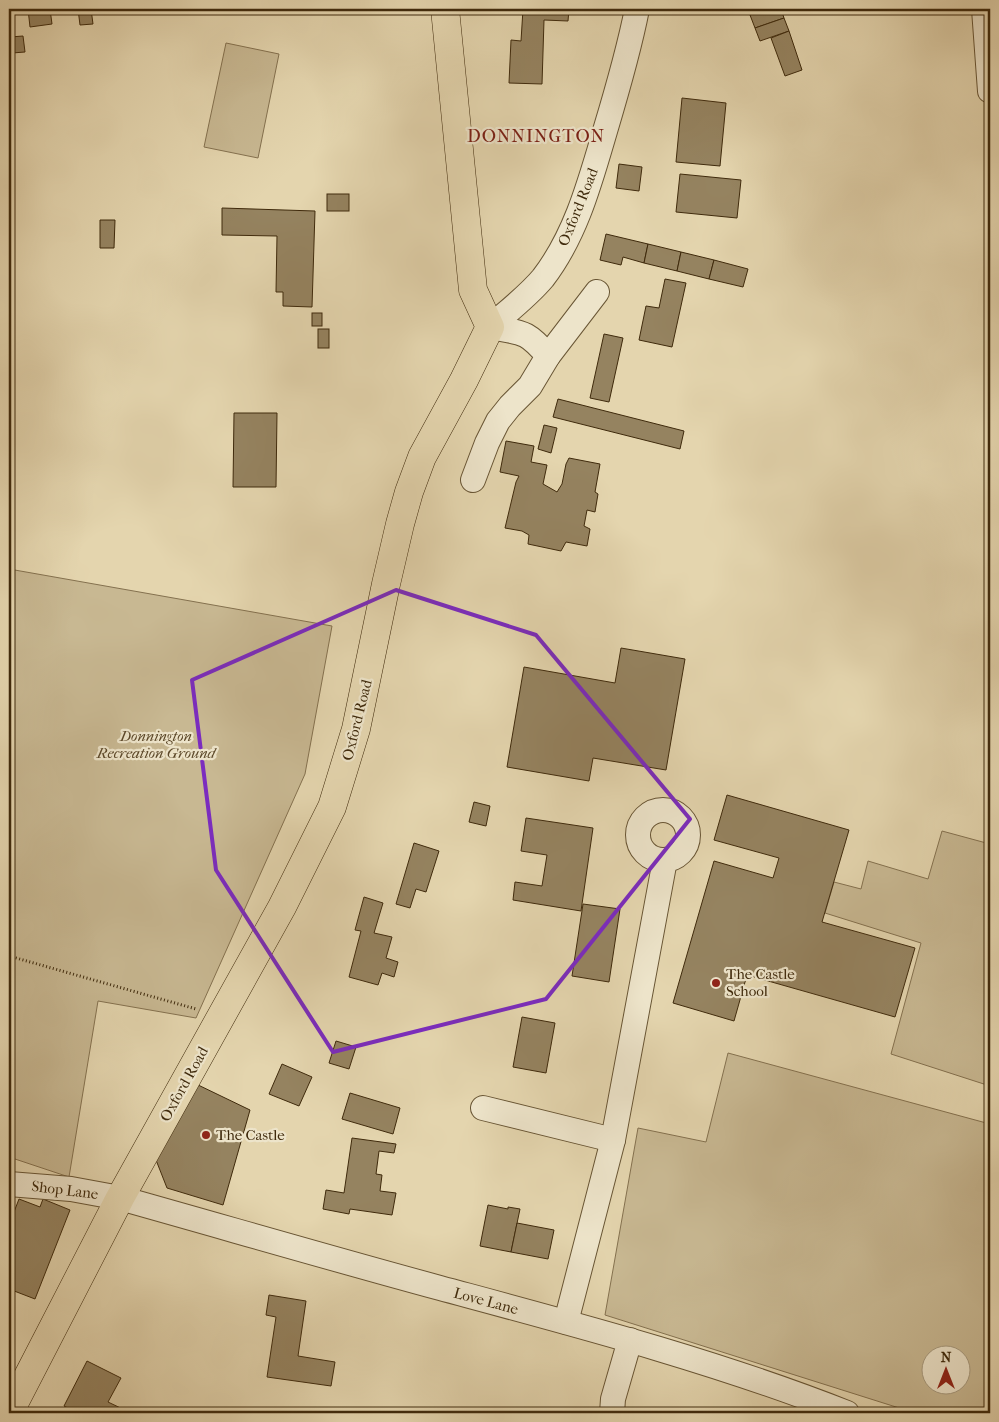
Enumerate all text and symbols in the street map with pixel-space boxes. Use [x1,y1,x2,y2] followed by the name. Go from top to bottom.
[467,126,605,147] district label: DONNINGTON
[554,164,602,249] street label: Oxford Road
[338,677,376,762] street label: Oxford Road
[96,727,218,762] park label: Donnington Recreation Ground
[726,965,795,1000] place label: The Castle School
[710,977,722,989] marker: The Castle School
[156,1043,212,1125] street label: Oxford Road
[216,1126,285,1144] place label: The Castle
[200,1129,212,1141] marker: The Castle
[31,1177,100,1203] street label: Shop Lane
[452,1284,521,1318] street label: Love Lane
[922,1344,972,1394] north arrow
[941,1349,952,1366] text: N

